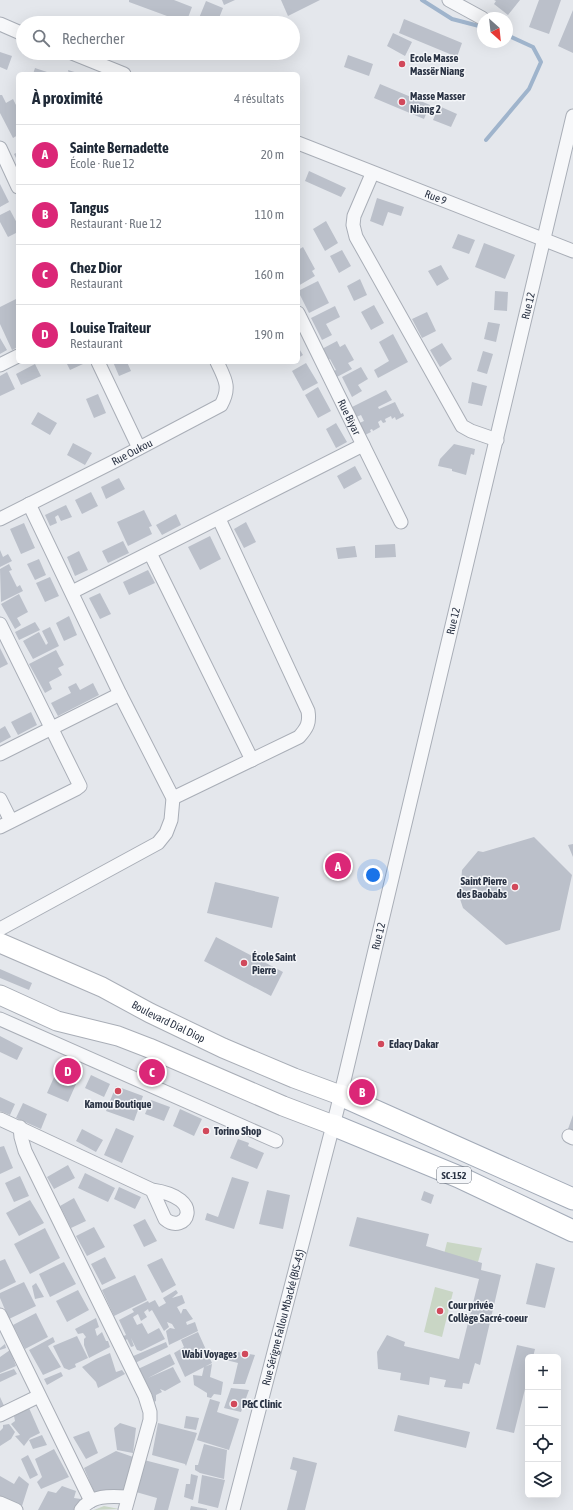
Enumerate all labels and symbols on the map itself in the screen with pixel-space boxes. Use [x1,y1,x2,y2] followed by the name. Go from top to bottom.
[477,12,513,48] north arrow
[410,52,464,77] place label: Ecole Masse Massër Niang
[397,59,407,69] marker: Ecole Masse Massër Niang
[410,90,466,115] place label: Masse Masser Niang 2
[397,97,407,107] marker: Masse Masser Niang 2
[423,187,448,207] street label: Rue 9
[519,291,537,321] street label: Rue 12
[336,397,363,437] street label: Rue Biyar
[110,436,154,468] street label: Rue Oukou
[444,606,462,636] street label: Rue 12
[325,851,351,881] pin: A
[363,865,383,885] your location
[456,875,507,900] place label: Saint Pierre des Baobabs
[510,882,520,892] marker: Saint Pierre des Baobabs
[369,921,387,951] street label: Rue 12
[252,951,297,976] place label: École Saint Pierre
[239,958,249,968] marker: École Saint Pierre
[130,998,207,1045] street label: Boulevard Dial Diop
[389,1038,439,1050] place label: Edacy Dakar
[376,1039,386,1049] marker: Edacy Dakar
[55,1056,81,1086] pin: D
[139,1057,165,1087] pin: C
[349,1077,375,1107] pin: B
[113,1086,123,1096] marker: Kamou Boutique
[84,1098,152,1110] place label: Kamou Boutique
[214,1125,261,1137] place label: Torino Shop
[201,1126,211,1136] marker: Torino Shop
[437,1167,471,1183] road number: SC-152
[260,1248,307,1387] street label: Rue Sérigne Fallou Mbacké (BIS-45)
[448,1299,528,1324] place label: Cour privée Collège Sacré-coeur
[435,1306,445,1316] marker: Cour privée Collège Sacré-coeur
[181,1348,237,1360] place label: Wabi Voyages
[240,1349,250,1359] marker: Wabi Voyages
[242,1398,283,1410] place label: P&C Clinic
[229,1399,239,1409] marker: P&C Clinic

